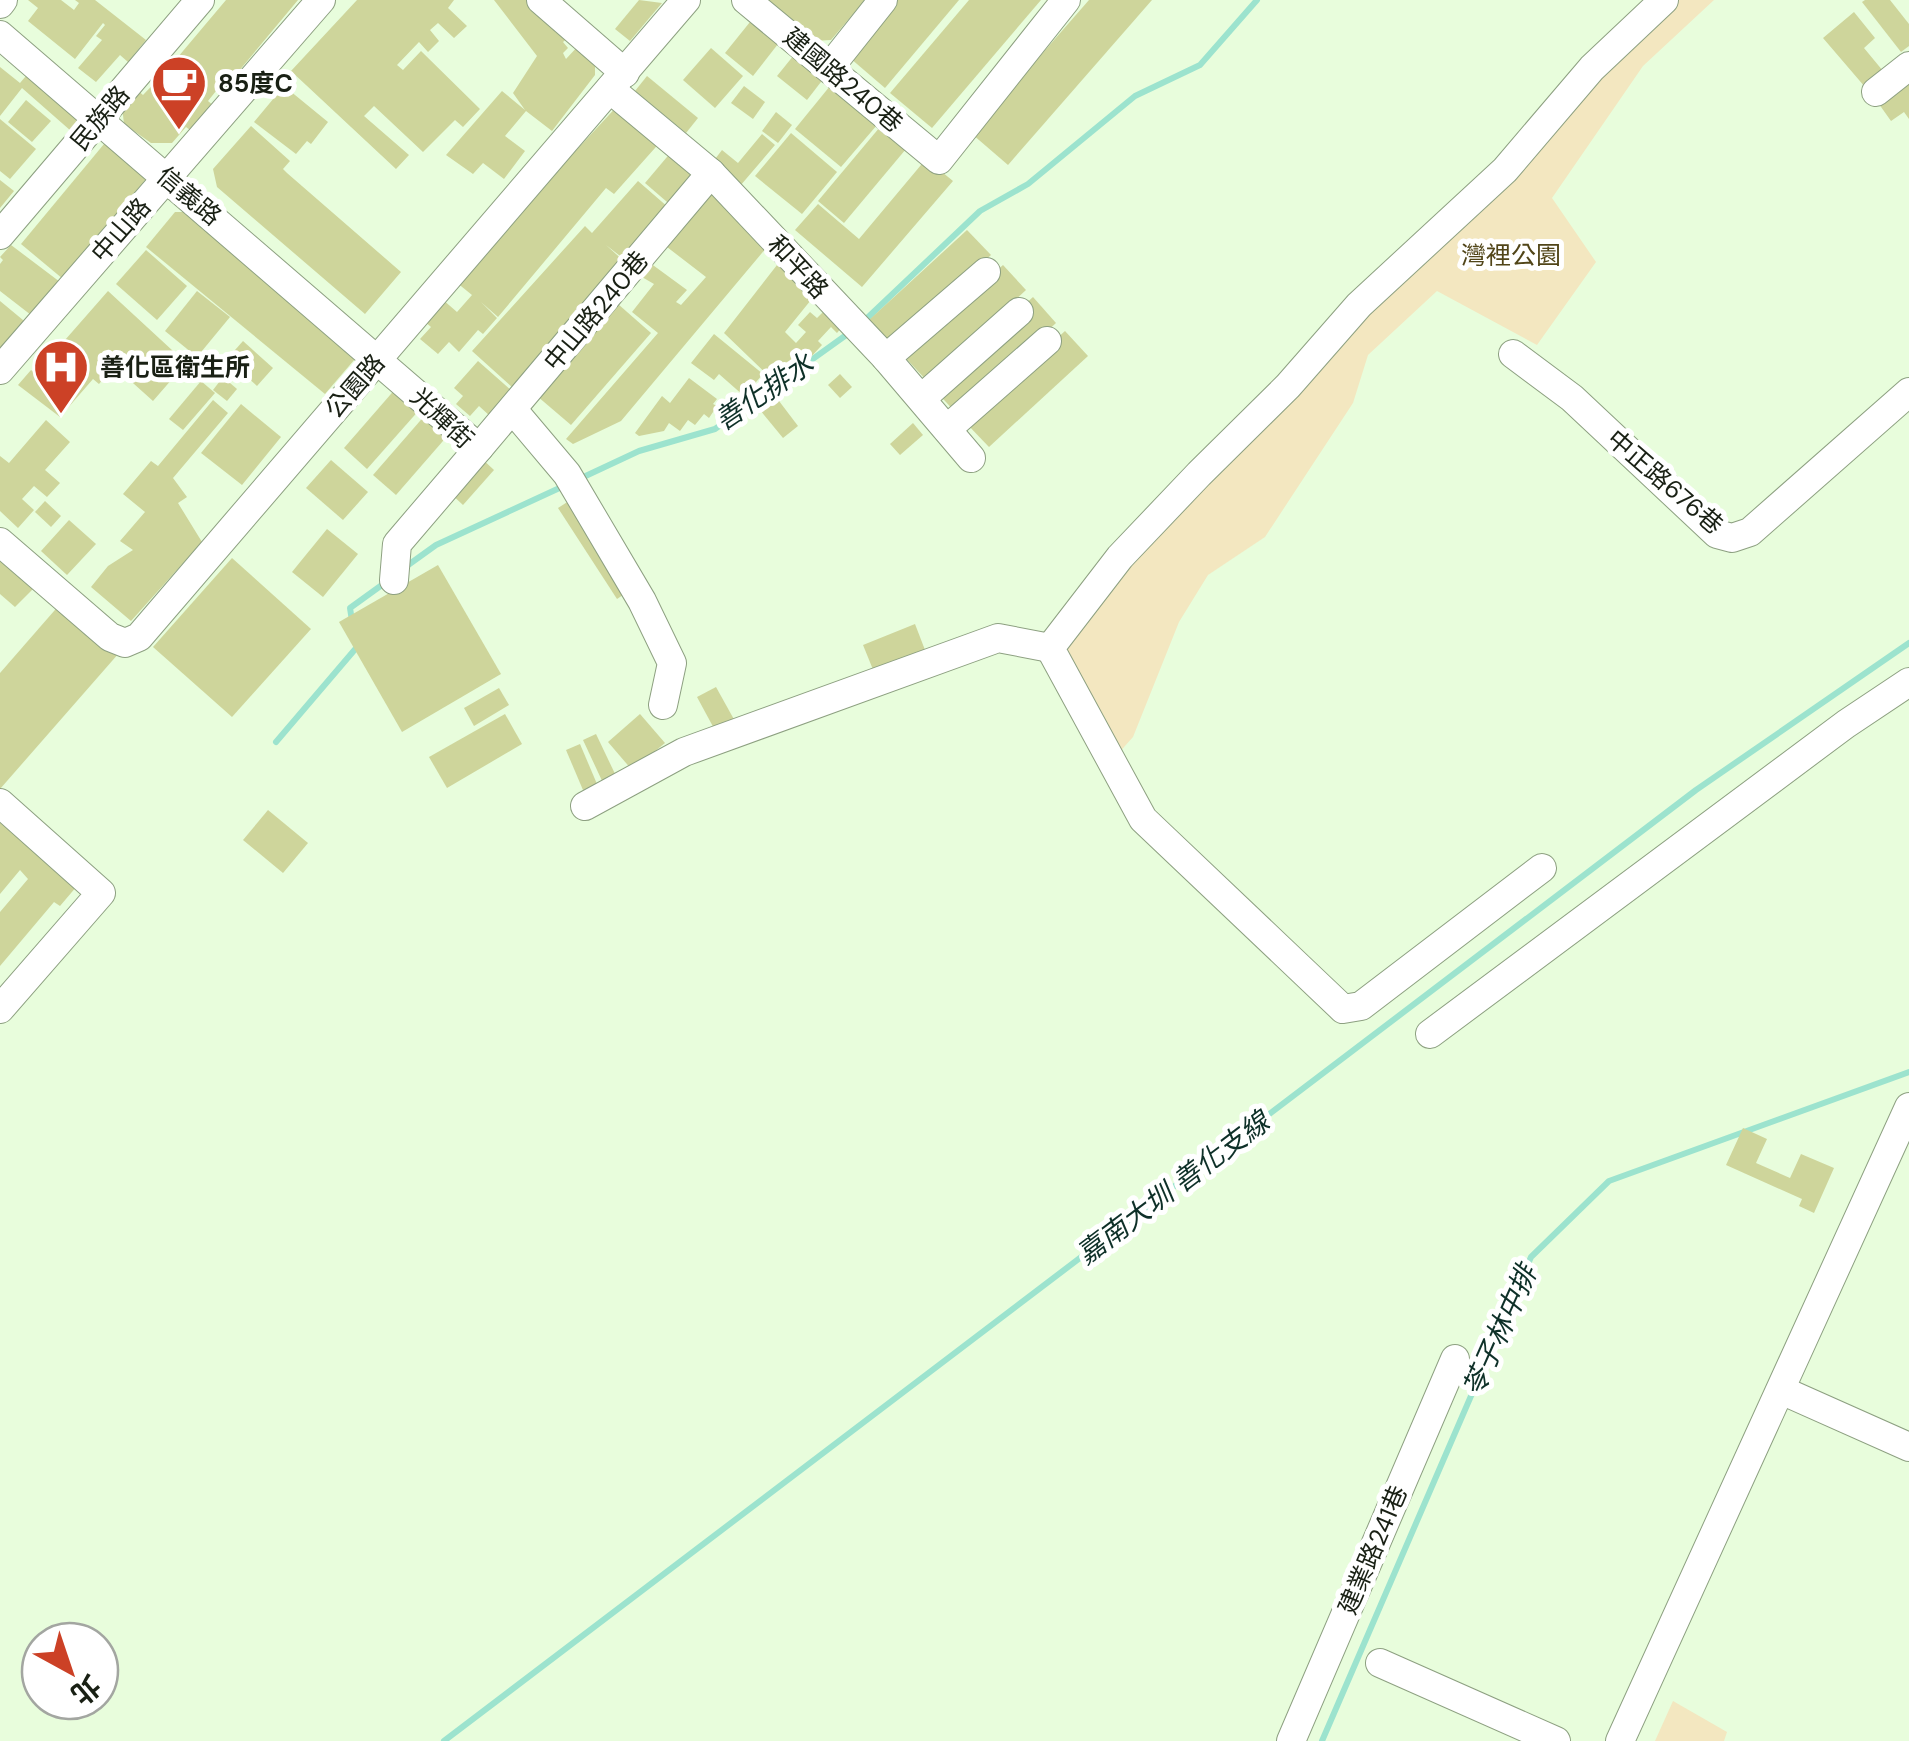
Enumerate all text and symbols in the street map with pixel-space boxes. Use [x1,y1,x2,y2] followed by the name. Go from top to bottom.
[776,20,910,140] street label: 建國路240巷
[149,53,209,132] cafe icon: 85度C
[218,67,293,100] place label: 85度C
[63,79,137,157] street label: 民族路
[150,159,228,233] street label: 信義路
[84,191,158,269] street label: 中山路
[760,228,836,306] street label: 和平路
[1461,239,1561,272] park label: 灣裡公園
[536,244,656,378] street label: 中山路240巷
[31,337,91,416] hospital icon: 善化區衛生所
[707,344,822,439] water label: 善化排水
[318,347,392,425] street label: 公園路
[100,351,250,384] place label: 善化區衛生所
[403,380,481,456] street label: 光輝街
[1600,422,1730,542] street label: 中正路676巷
[1069,1102,1279,1273] water label: 嘉南大圳 善化支線
[1455,1256,1547,1402] water label: 苓子林中排
[1331,1481,1415,1619] street label: 建業路241巷
[20,1621,120,1721] north arrow
[63,1667,108,1713] text: 北

